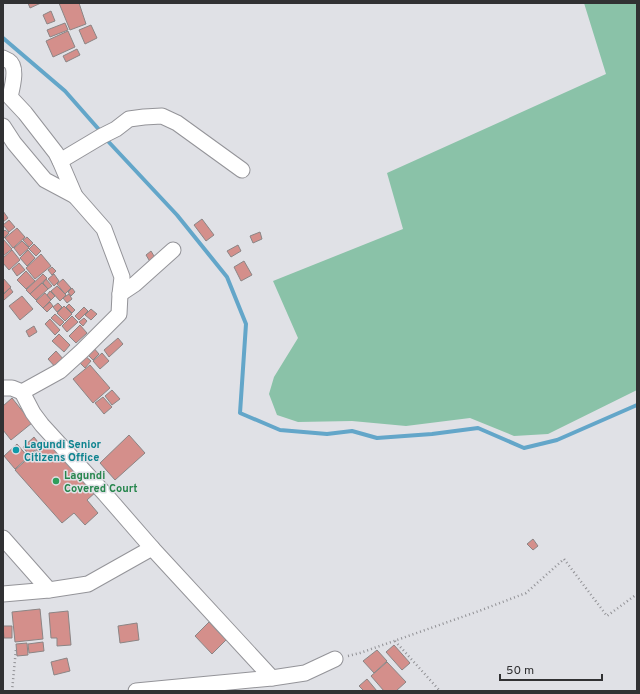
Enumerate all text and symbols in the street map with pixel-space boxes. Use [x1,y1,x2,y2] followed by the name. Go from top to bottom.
[24,438,102,465] place label: Lagundi Senior Citizens Office
[11,445,21,455] marker: Lagundi Senior Citizens Office
[64,469,138,496] place label: Lagundi Covered Court
[51,476,61,486] marker: Lagundi Covered Court
[500,656,602,682] scale bar
[506,663,534,679] text: 50 m

